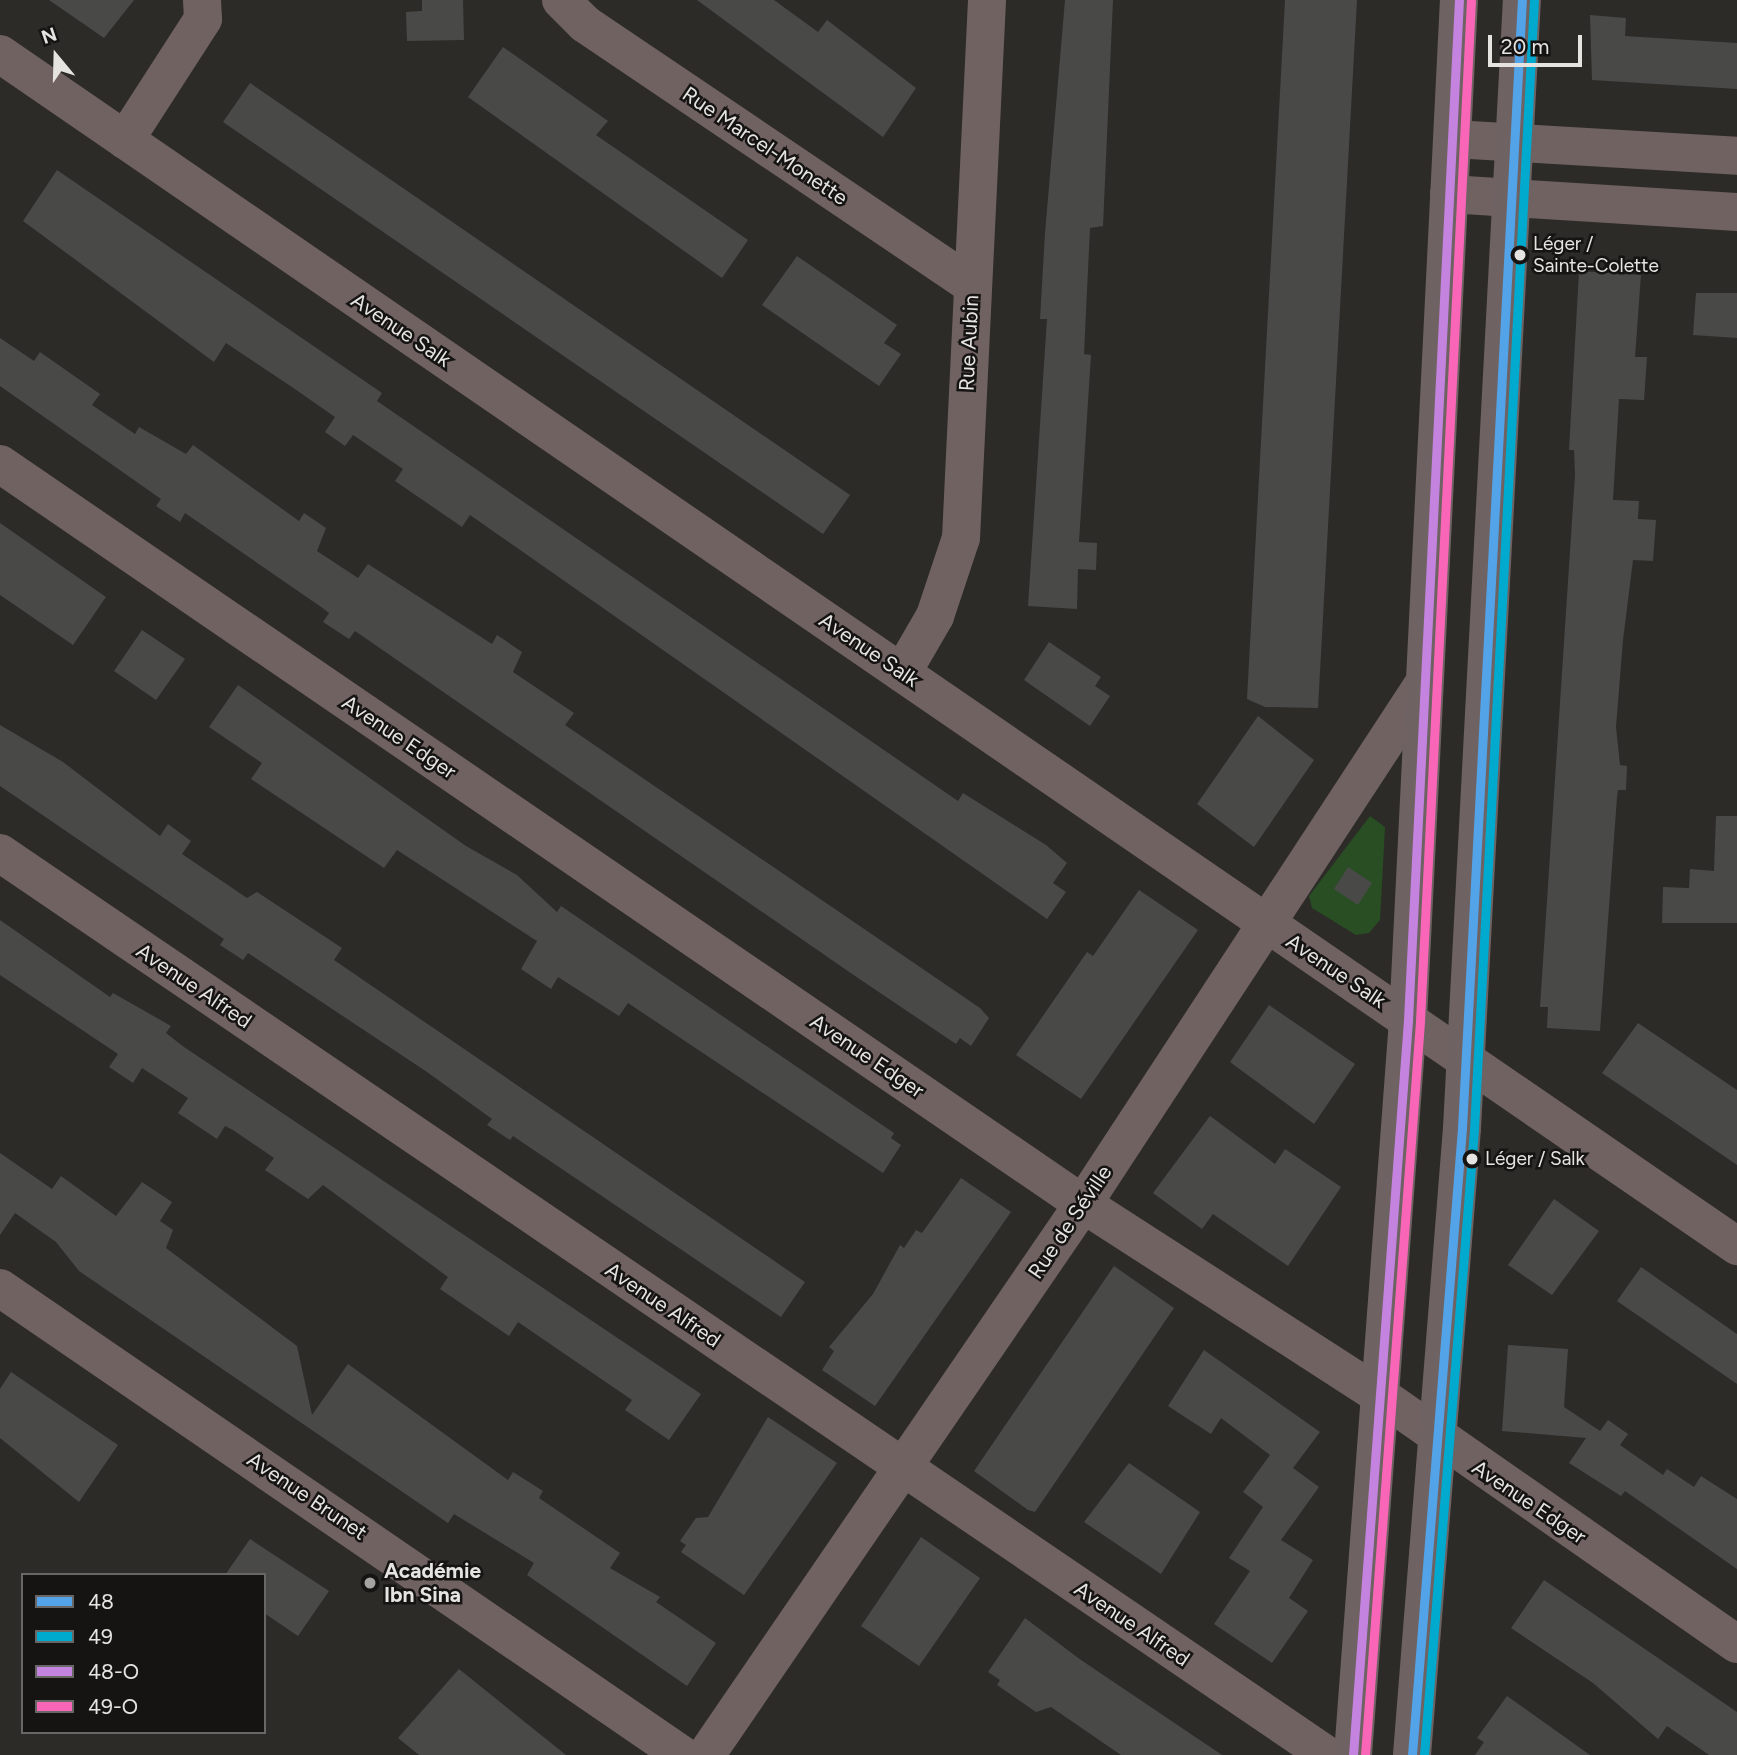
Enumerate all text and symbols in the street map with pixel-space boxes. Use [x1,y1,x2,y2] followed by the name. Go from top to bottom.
[21,21,91,91] north arrow
[1492,21,1586,65] scale bar
[38,22,60,49] text: N
[1501,34,1549,59] text: 20 m
[678,81,852,211] street label: Rue Marcel-Monette
[1533,233,1659,277] place label: Léger / Sainte-Colette
[1513,248,1527,262] marker: Léger / Sainte-Colette
[346,288,456,372] street label: Avenue Salk
[954,294,984,392] street label: Rue Aubin
[814,608,924,692] street label: Avenue Salk
[337,690,461,784] street label: Avenue Edger
[1281,929,1391,1013] street label: Avenue Salk
[132,938,256,1034] street label: Avenue Alfred
[805,1009,929,1103] street label: Avenue Edger
[1485,1148,1585,1170] place label: Léger / Salk
[1465,1152,1479,1166] marker: Léger / Salk
[1023,1161,1117,1283] street label: Rue de Séville
[601,1257,725,1353] street label: Avenue Alfred
[242,1447,372,1545] street label: Avenue Brunet
[1467,1455,1591,1549] street label: Avenue Edger
[384,1558,481,1608] place label: Académie Ibn Sina
[21,1573,266,1734] legend
[362,1575,378,1591] marker: Académie Ibn Sina
[1070,1576,1194,1672] street label: Avenue Alfred
[88,1589,114,1614] text: 48
[88,1624,113,1649] text: 49
[88,1659,139,1684] text: 48-O
[88,1694,138,1719] text: 49-O

